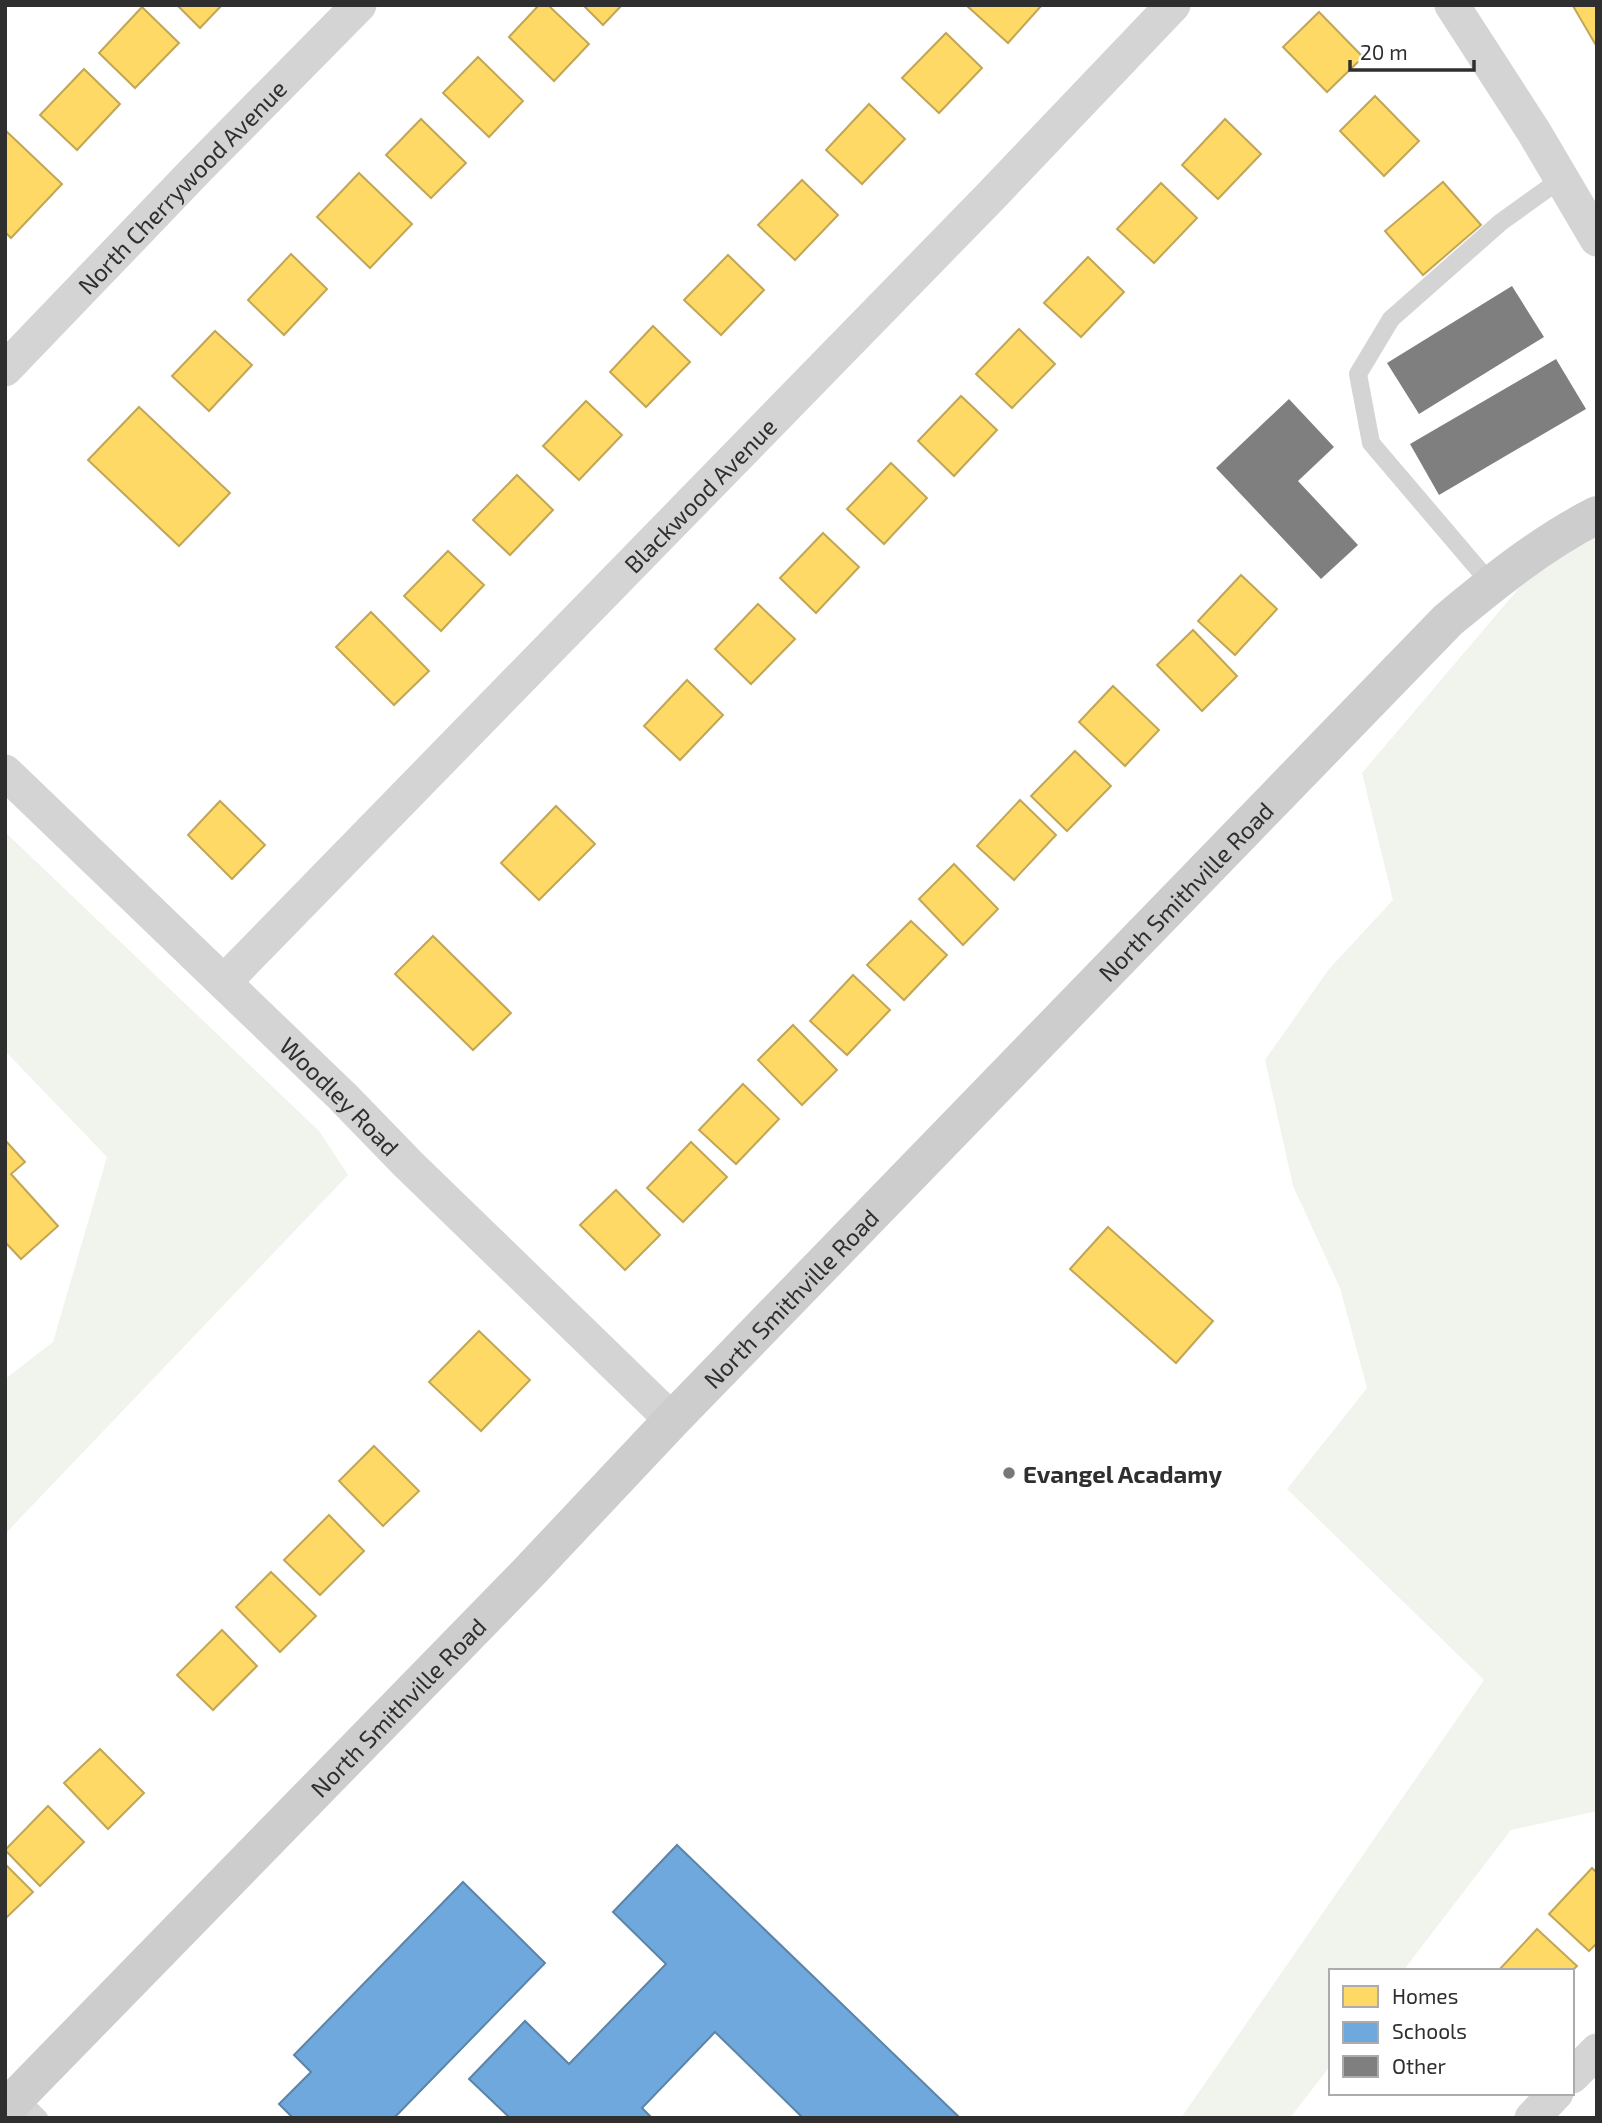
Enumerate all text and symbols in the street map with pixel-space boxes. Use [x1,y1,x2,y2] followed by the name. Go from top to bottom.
[1350,28,1474,72] scale bar
[1360,39,1408,64] text: 20 m
[71,73,292,299] street label: North Cherrywood Avenue
[618,411,782,578] street label: Blackwood Avenue
[1092,795,1279,987] street label: North Smithville Road
[275,1030,406,1161] street label: Woodley Road
[697,1202,884,1394] street label: North Smithville Road
[1023,1459,1222,1488] place label: Evangel Acadamy
[1001,1465,1017,1481] marker: Evangel Acadamy
[304,1611,491,1802] street label: North Smithville Road
[1329,1969,1574,2095] legend
[1392,1983,1458,2008] text: Homes
[1392,2018,1467,2043] text: Schools
[1392,2053,1447,2078] text: Other

